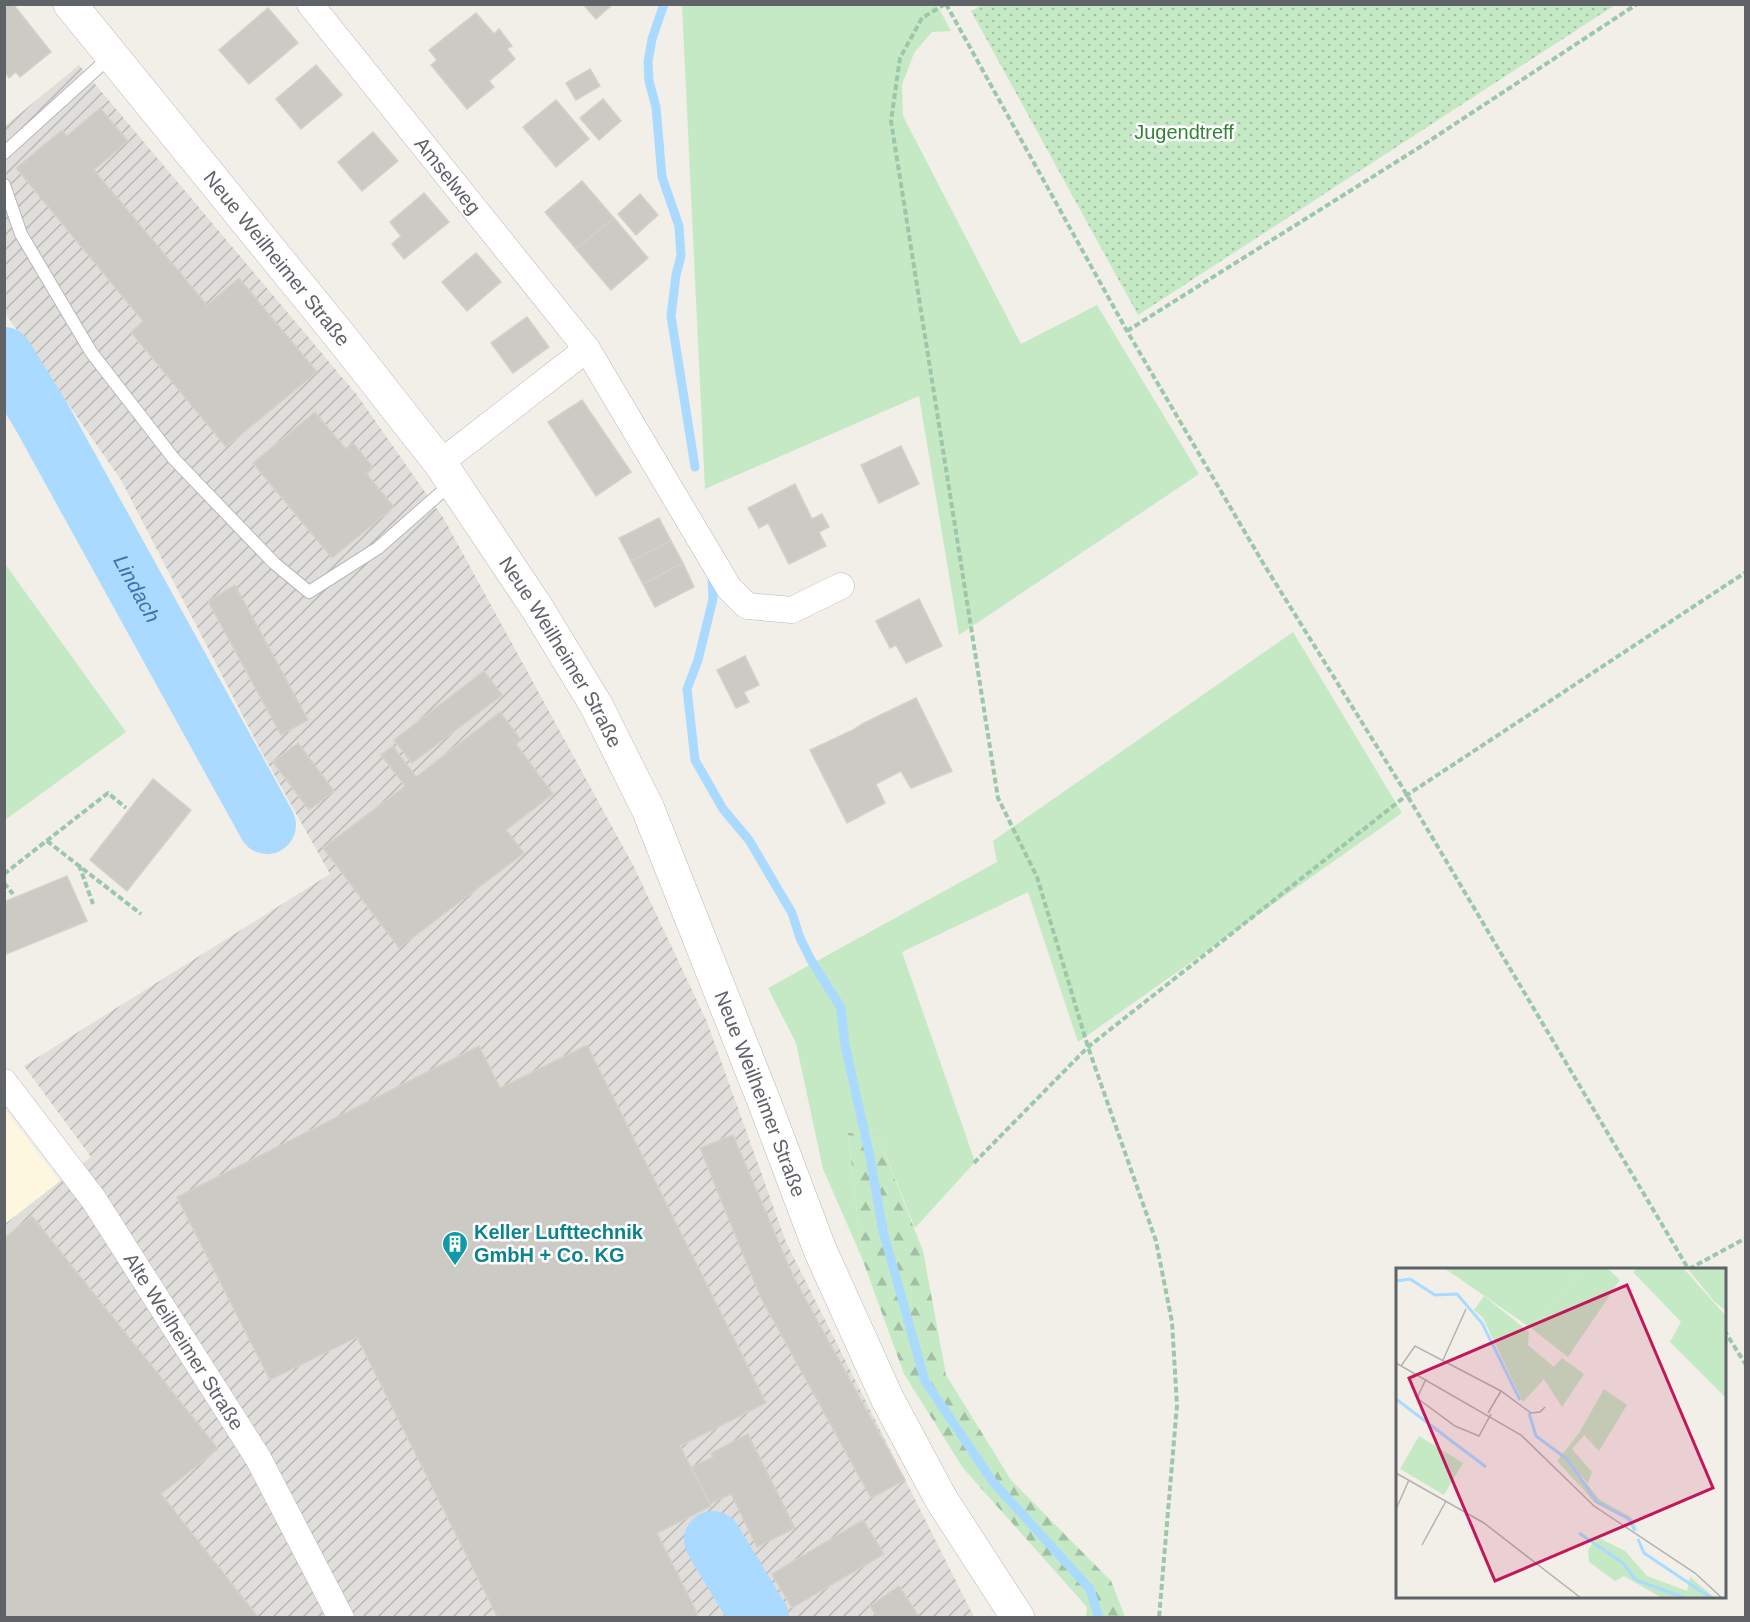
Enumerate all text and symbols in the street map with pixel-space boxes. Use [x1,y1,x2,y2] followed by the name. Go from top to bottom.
[1134,121,1234,143] park label: Jugendtreff
[410,133,485,218] street label: Amselweg
[199,167,354,350] street label: Neue Weilheimer Straße
[109,551,165,626] water label: Lindach
[495,553,626,751] street label: Neue Weilheimer Straße
[710,988,810,1200] street label: Neue Weilheimer Straße
[474,1221,644,1266] place label: Keller Lufttechnik GmbH + Co. KG
[440,1229,470,1267] building icon: Keller Lufttechnik GmbH + Co. KG
[120,1249,248,1434] street label: Alte Weilheimer Straße
[1396,1268,1726,1598] inset map

